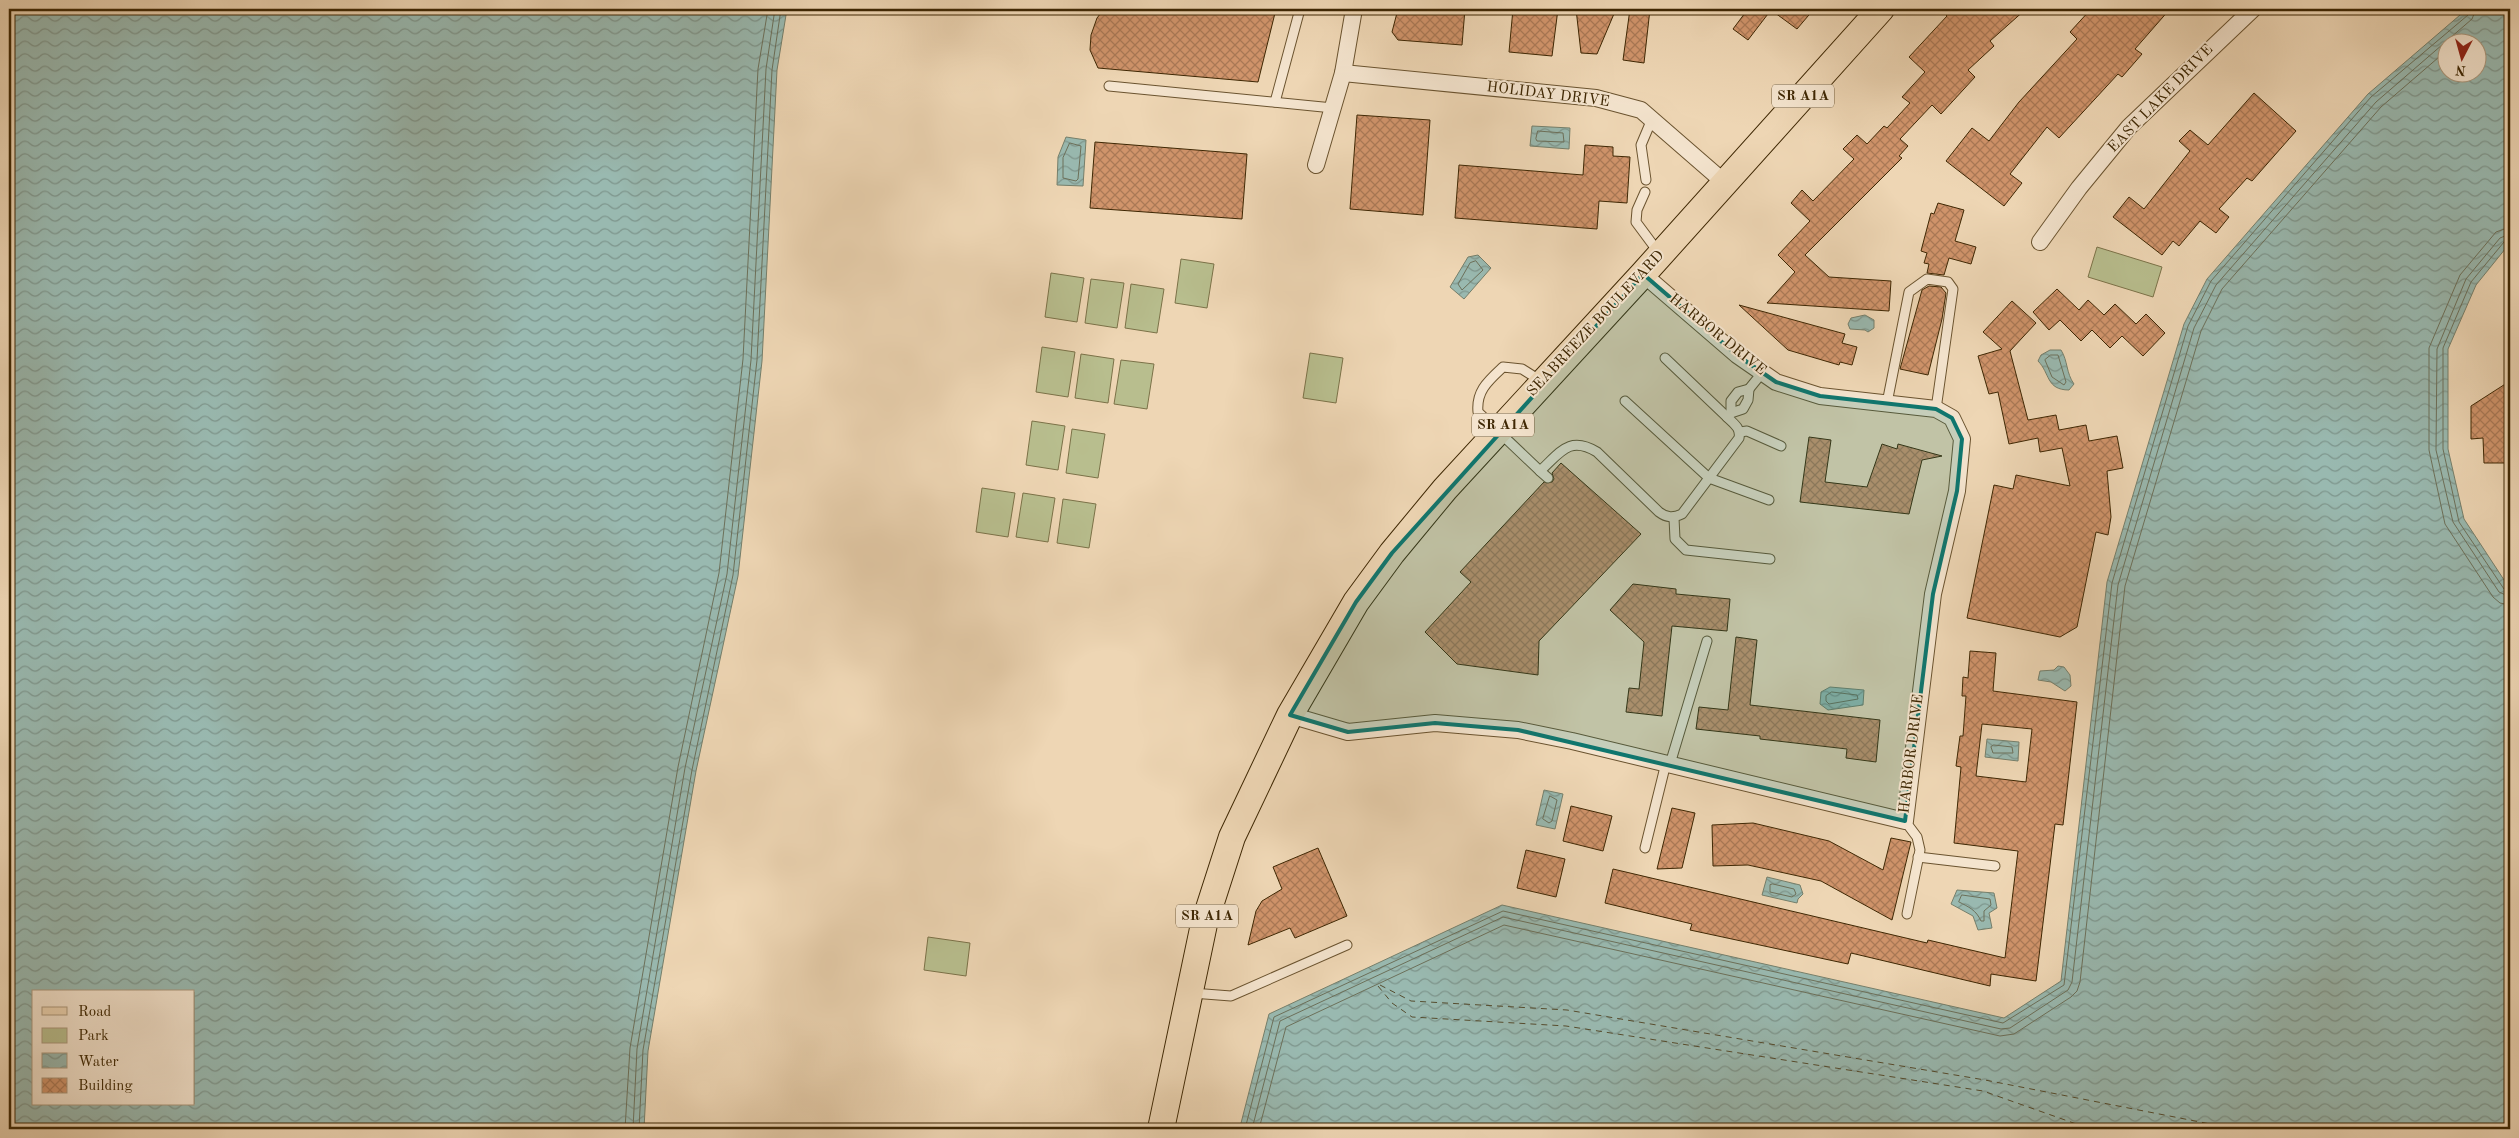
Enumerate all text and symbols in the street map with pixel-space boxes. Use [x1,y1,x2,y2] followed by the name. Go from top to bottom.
[2436,32,2486,82] north arrow
[2106,42,2216,156] street label: EAST LAKE DRIVE
[2454,62,2467,77] text: N
[1486,80,1610,110] street label: HOLIDAY DRIVE
[1772,84,1834,108] road number: SR A1A
[1525,248,1667,400] street label: SEABREEZE BOULEVARD
[1666,291,1768,379] street label: HARBOR DRIVE
[1472,414,1534,436] road number: SR A1A
[1897,693,1927,815] street label: HARBOR DRIVE
[1176,904,1238,928] road number: SR A1A
[32,990,195,1106] legend
[78,1005,112,1020] text: Road
[78,1029,109,1044] text: Park
[78,1055,119,1070] text: Water
[78,1079,133,1094] text: Building

